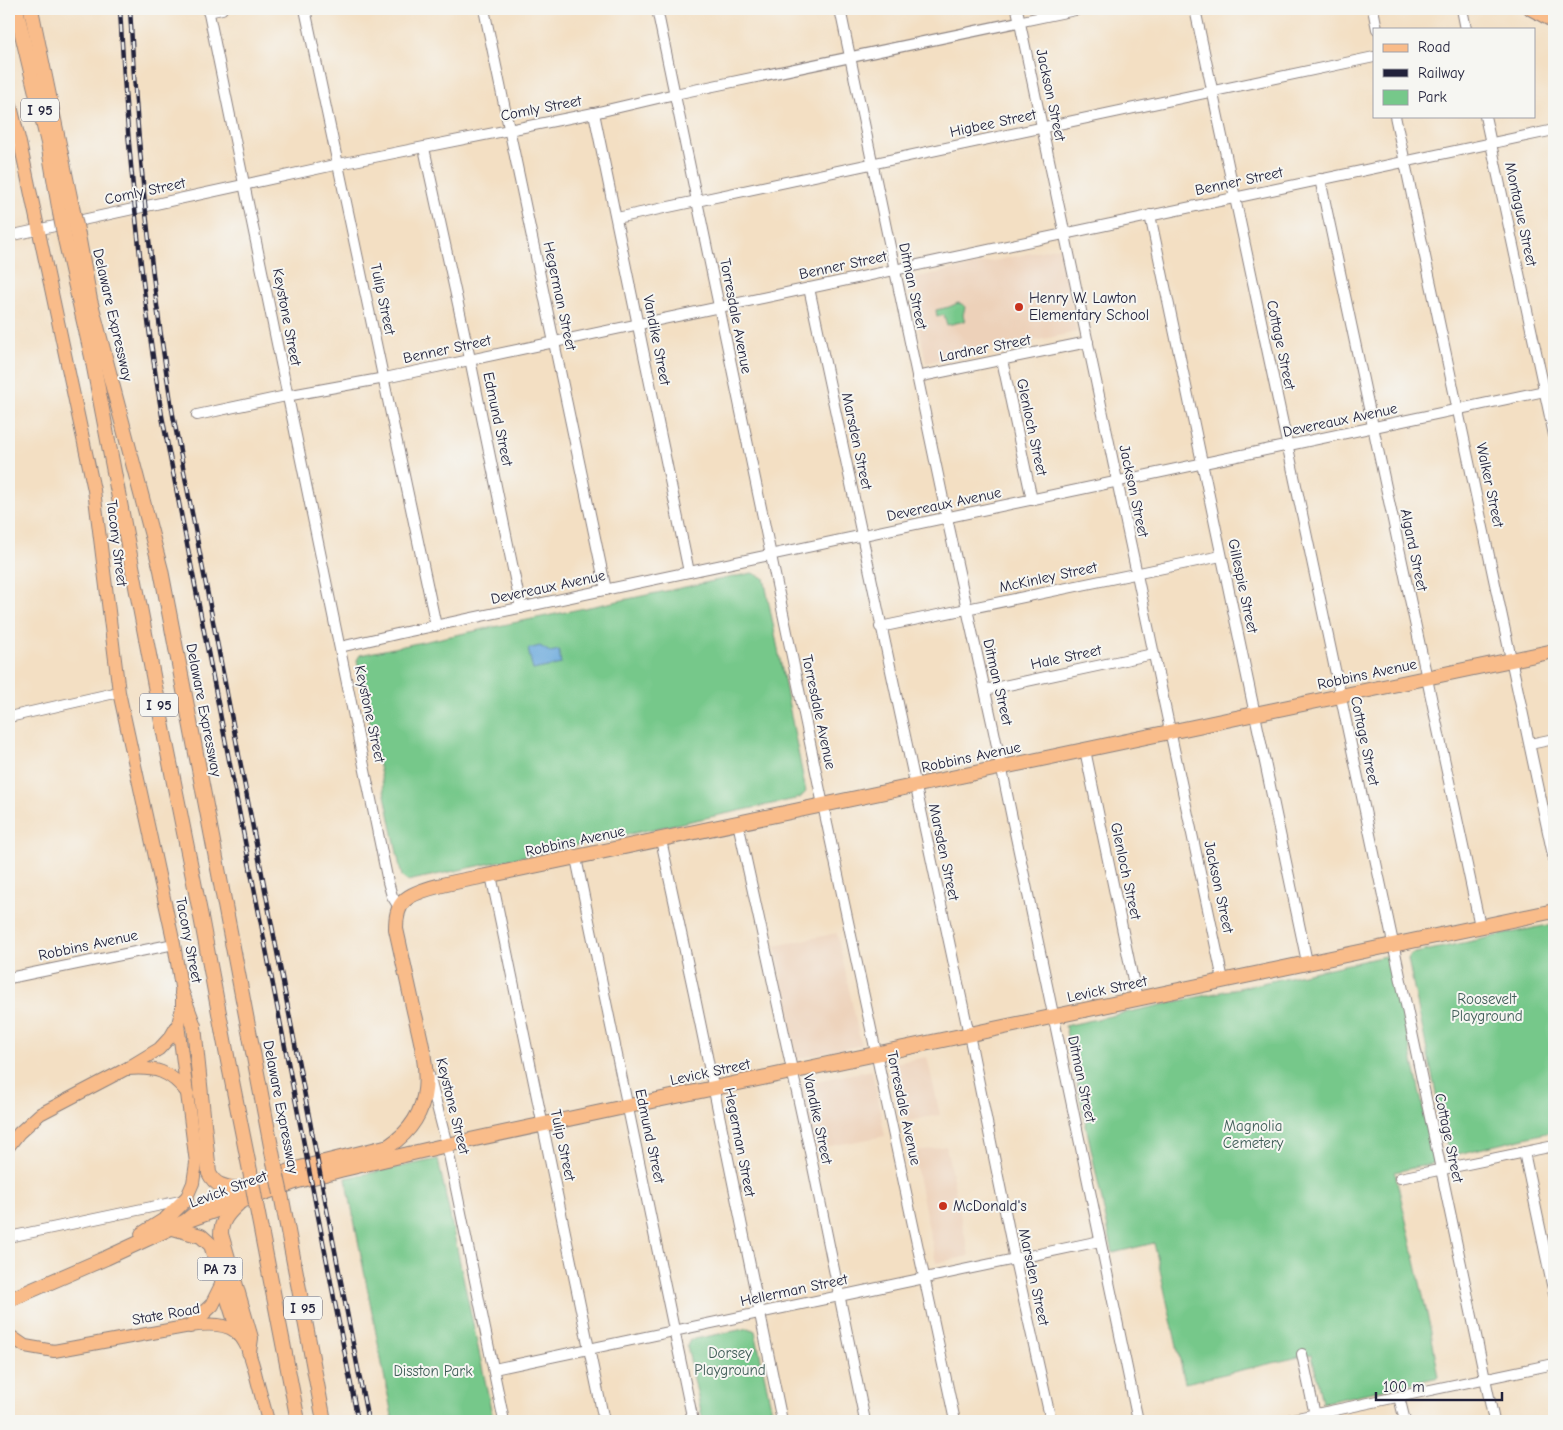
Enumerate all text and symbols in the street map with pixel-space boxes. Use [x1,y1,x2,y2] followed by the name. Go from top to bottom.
[1373,28,1536,118] legend
[1418,38,1450,56] text: Road
[1032,47,1070,144] street label: Jackson Street
[1418,64,1465,82] text: Railway
[1418,88,1447,106] text: Park
[499,91,584,125] street label: Comly Street
[21,98,59,122] road number: I 95
[948,105,1039,141] street label: Higbee Street
[1501,160,1541,268] street label: Montague Street
[1193,163,1285,199] street label: Benner Street
[103,174,188,208] street label: Comly Street
[540,240,580,353] street label: Hegerman Street
[895,241,931,332] street label: Ditman Street
[89,247,137,383] street label: Delaware Expressway
[797,247,889,283] street label: Benner Street
[716,257,756,376] street label: Torresdale Avenue
[367,262,400,337] street label: Tulip Street
[269,267,305,368] street label: Keystone Street
[1029,289,1149,324] place label: Henry W. Lawton Elementary School
[639,293,675,387] street label: Vandike Street
[1263,299,1299,392] street label: Cottage Street
[1013,301,1025,313] marker: Henry W. Lawton Elementary School
[938,330,1033,366] street label: Lardner Street
[401,331,493,367] street label: Benner Street
[479,370,517,468] street label: Edmund Street
[1013,377,1051,478] street label: Glenloch Street
[838,391,876,492] street label: Marsden Street
[1281,399,1399,441] street label: Devereaux Avenue
[1472,441,1508,530] street label: Walker Street
[1115,443,1153,540] street label: Jackson Street
[885,483,1003,525] street label: Devereaux Avenue
[103,499,131,588] street label: Tacony Street
[1396,507,1432,594] street label: Algard Street
[1224,537,1262,635] street label: Gillespie Street
[997,558,1099,596] street label: McKinley Street
[489,566,607,608] street label: Devereaux Avenue
[979,637,1017,728] street label: Ditman Street
[1029,641,1104,673] street label: Hale Street
[182,642,226,779] street label: Delaware Expressway
[798,653,840,772] street label: Torresdale Avenue
[1316,655,1419,693] street label: Robbins Avenue
[351,664,389,765] street label: Keystone Street
[140,694,178,716] road number: I 95
[1347,695,1383,788] street label: Cottage Street
[920,738,1023,776] street label: Robbins Avenue
[925,802,963,903] street label: Marsden Street
[1107,821,1145,922] street label: Glenloch Street
[524,822,627,860] street label: Robbins Avenue
[1200,839,1238,936] street label: Jackson Street
[172,896,206,985] street label: Tacony Street
[37,926,140,964] street label: Robbins Avenue
[1065,972,1149,1006] street label: Levick Street
[1451,990,1523,1025] park label: Roosevelt Playground
[1064,1034,1100,1125] street label: Ditman Street
[259,1039,303,1176] street label: Delaware Expressway
[883,1049,925,1168] street label: Torresdale Avenue
[668,1055,752,1089] street label: Levick Street
[432,1056,474,1157] street label: Keystone Street
[800,1072,836,1166] street label: Vandike Street
[721,1086,760,1199] street label: Hegerman Street
[631,1087,669,1185] street label: Edmund Street
[1431,1092,1467,1185] street label: Cottage Street
[547,1108,580,1183] street label: Tulip Street
[1223,1117,1284,1152] park label: Magnolia Cemetery
[187,1166,270,1211] street label: Levick Street
[953,1197,1027,1215] place label: McDonald's
[937,1200,949,1212] marker: McDonald's
[1015,1227,1053,1328] street label: Marsden Street
[198,1258,242,1280] road number: PA 73
[739,1270,850,1310] street label: Hellerman Street
[284,1296,322,1320] road number: I 95
[131,1299,201,1329] street label: State Road
[694,1344,766,1379] park label: Dorsey Playground
[393,1362,473,1380] park label: Disston Park
[1376,1370,1502,1402] scale bar
[1383,1378,1425,1396] text: 100 m

